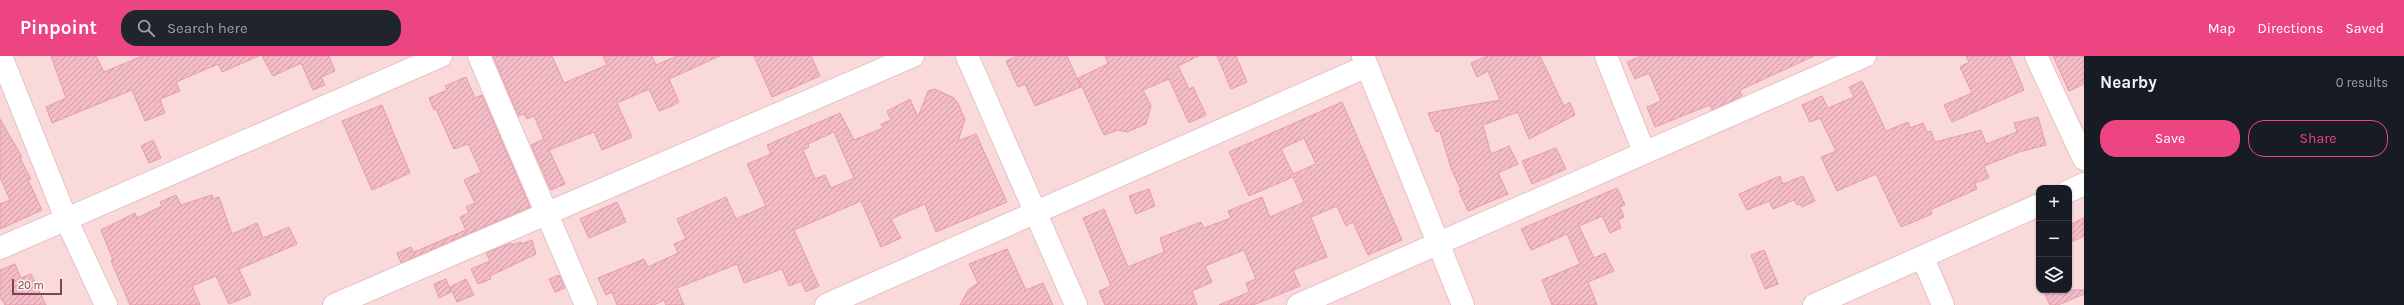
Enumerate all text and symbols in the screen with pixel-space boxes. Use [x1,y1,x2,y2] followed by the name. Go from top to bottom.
[121,10,401,46] search box
[20,17,97,39] text: Pinpoint
[135,17,157,39] icon: search
[167,19,248,37] text: Search here
[2208,20,2236,37] text: Map
[2258,20,2323,37] text: Directions
[2345,20,2384,37] text: Saved
[2100,72,2157,92] text: Nearby
[2336,75,2388,90] text: 0 results
[2100,120,2240,157] button: Save
[2248,120,2388,157] button: Share
[2036,185,2072,293] map controls
[2036,185,2072,221] button: +
[2036,221,2072,257] button: −
[2036,257,2072,293] button: layers
[12,277,62,296] scale bar
[18,279,44,292] text: 20 m

